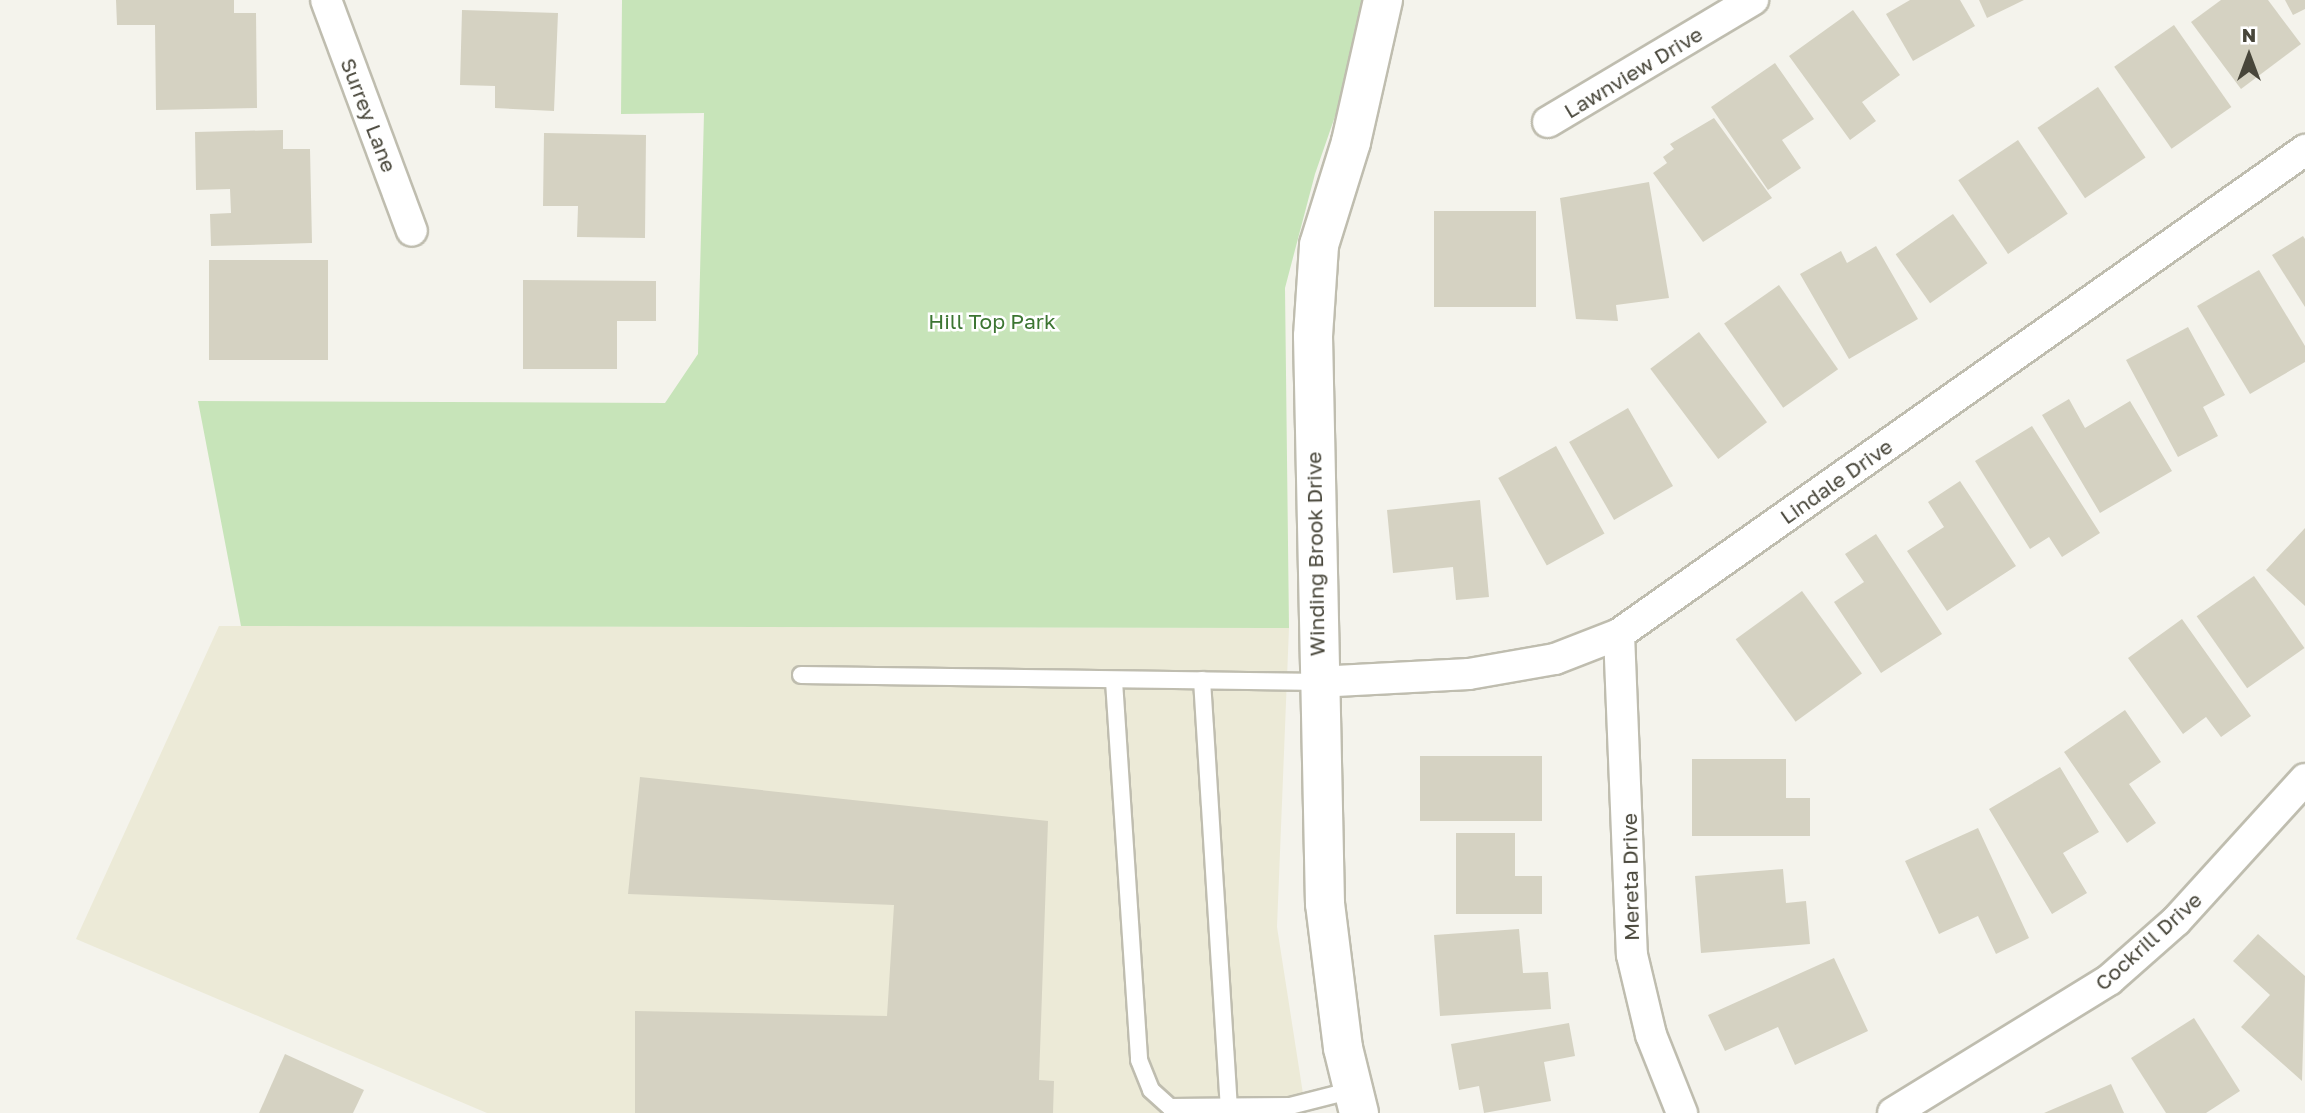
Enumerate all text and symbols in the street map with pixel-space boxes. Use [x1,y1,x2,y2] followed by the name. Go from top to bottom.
[1559,21,1707,123] street label: Lawnview Drive
[2214,21,2284,91] north arrow
[2242,23,2256,46] text: N
[336,54,402,176] street label: Surrey Lane
[928,308,1056,334] park label: Hill Top Park
[1775,433,1897,529] street label: Lindale Drive
[1301,451,1329,657] street label: Winding Brook Drive
[1616,813,1644,941] street label: Mereta Drive
[2090,887,2206,995] street label: Cockrill Drive

